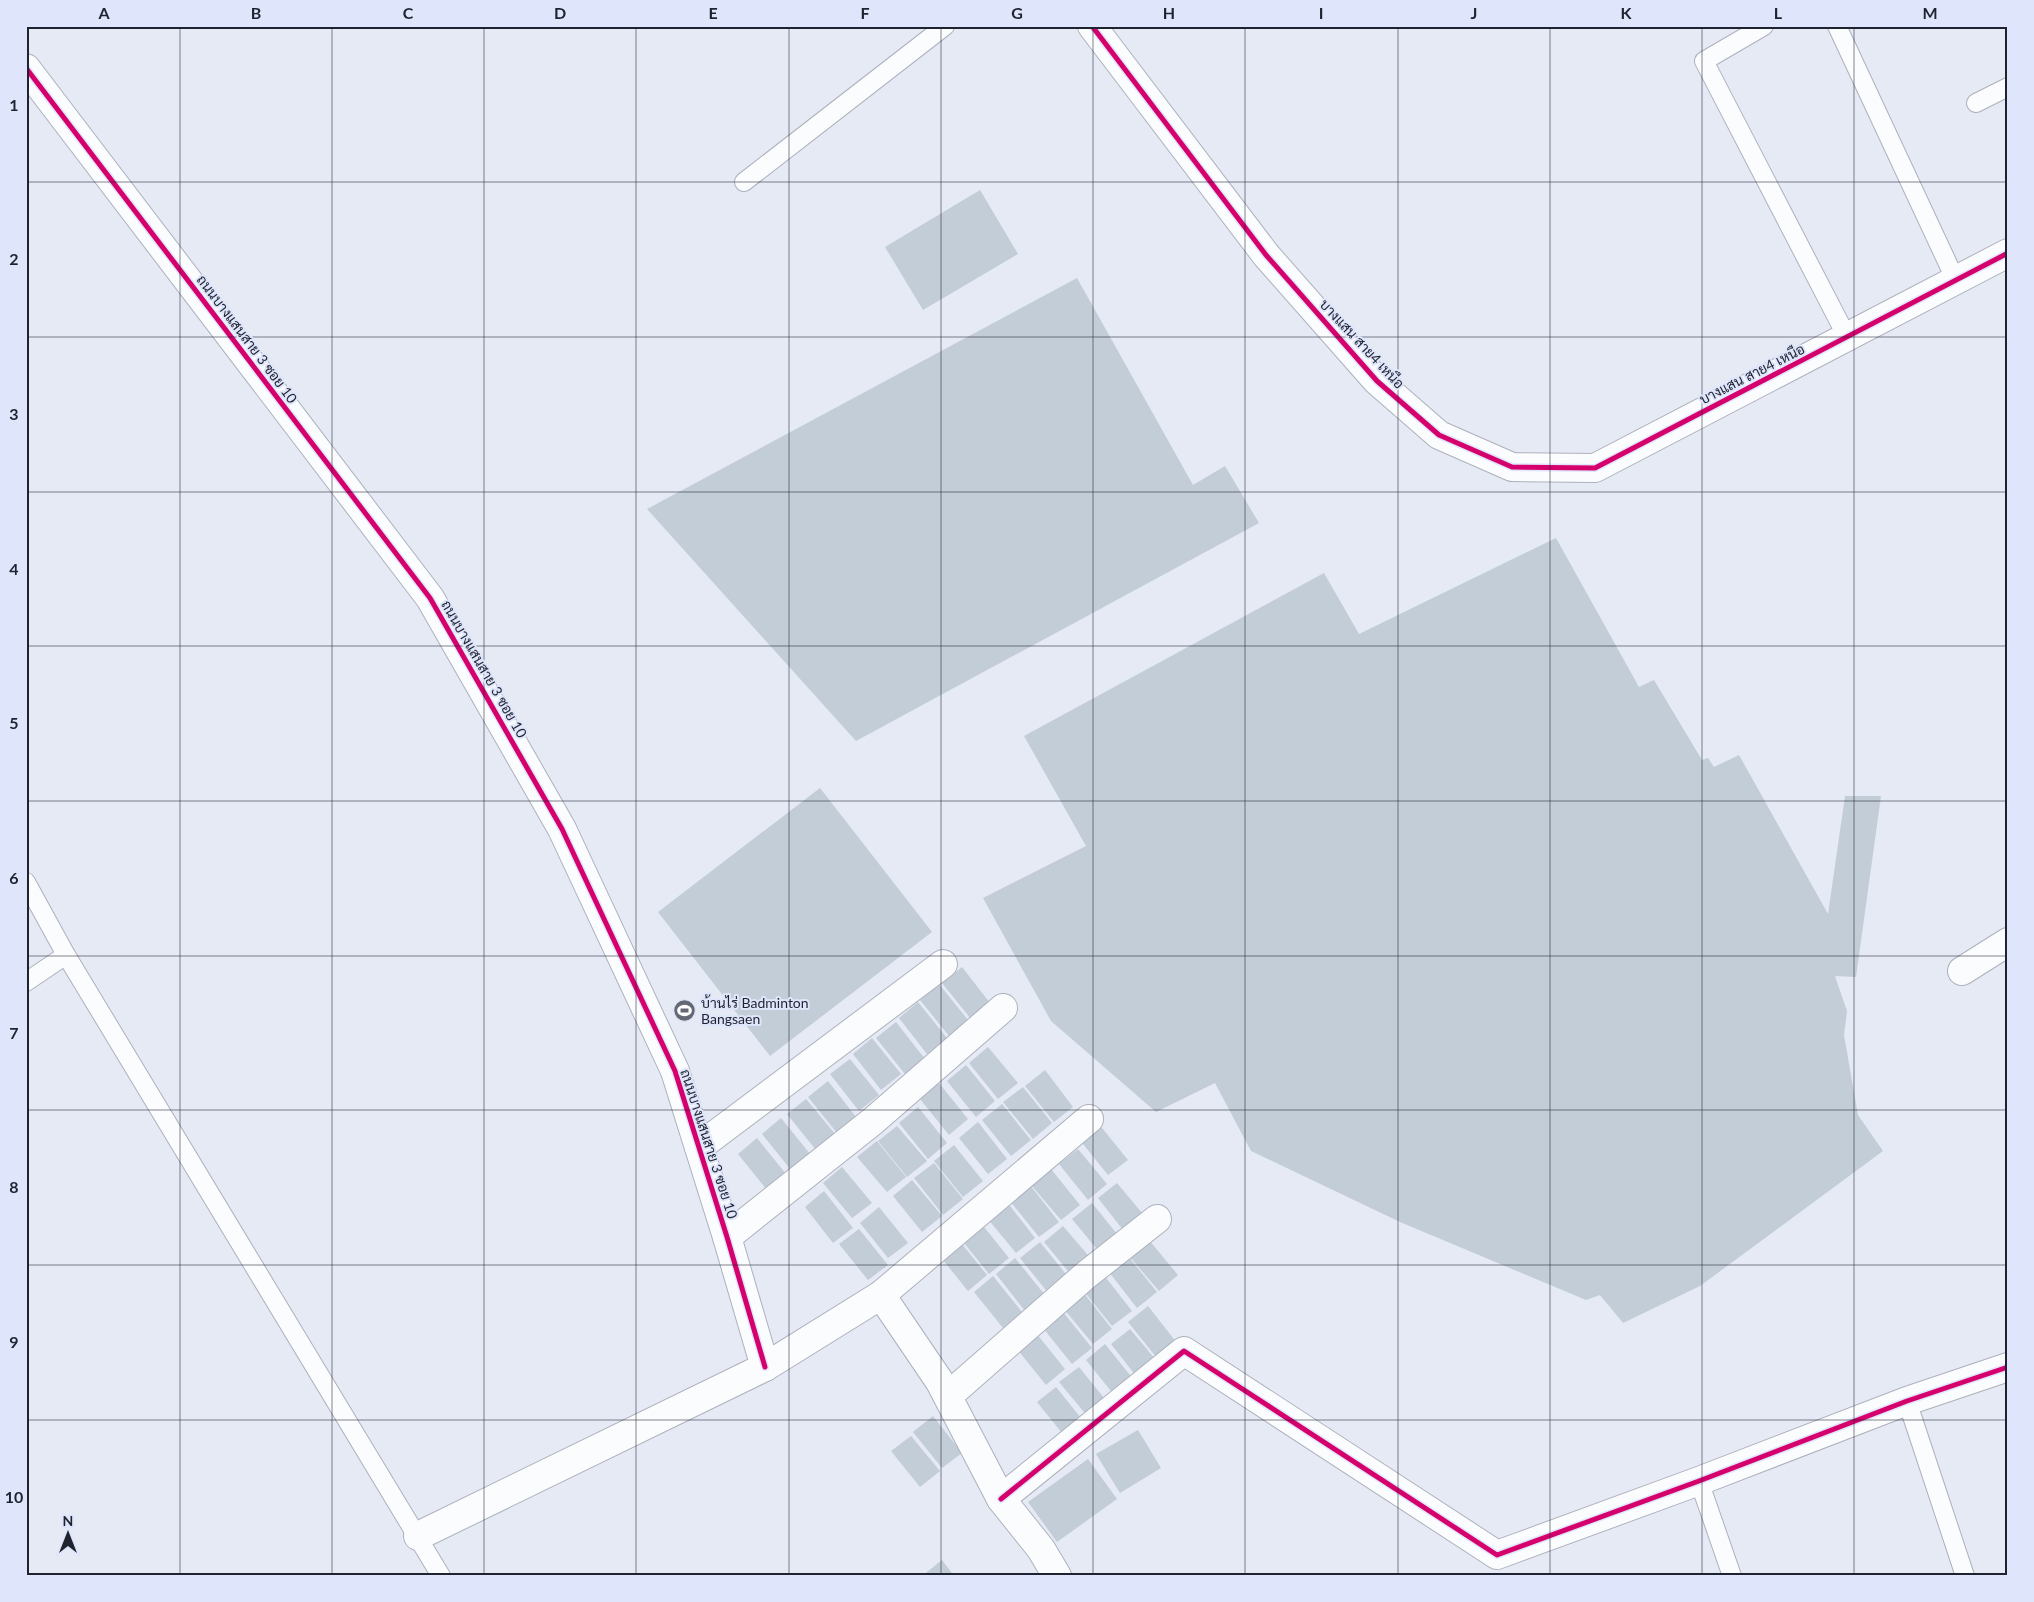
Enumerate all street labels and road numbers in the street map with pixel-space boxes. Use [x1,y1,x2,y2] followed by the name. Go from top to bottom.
[194,271,301,406] street label: ถนนบางแสนสาย 3 ซอย 10
[1317,295,1408,392] street label: บางแสน สาย4 เหนือ
[1696,340,1807,407] street label: บางแสน สาย4 เหนือ
[438,597,531,741] street label: ถนนบางแสนสาย 3 ซอย 10
[677,1067,742,1221] street label: ถนนบางแสนสาย 3 ซอย 10

